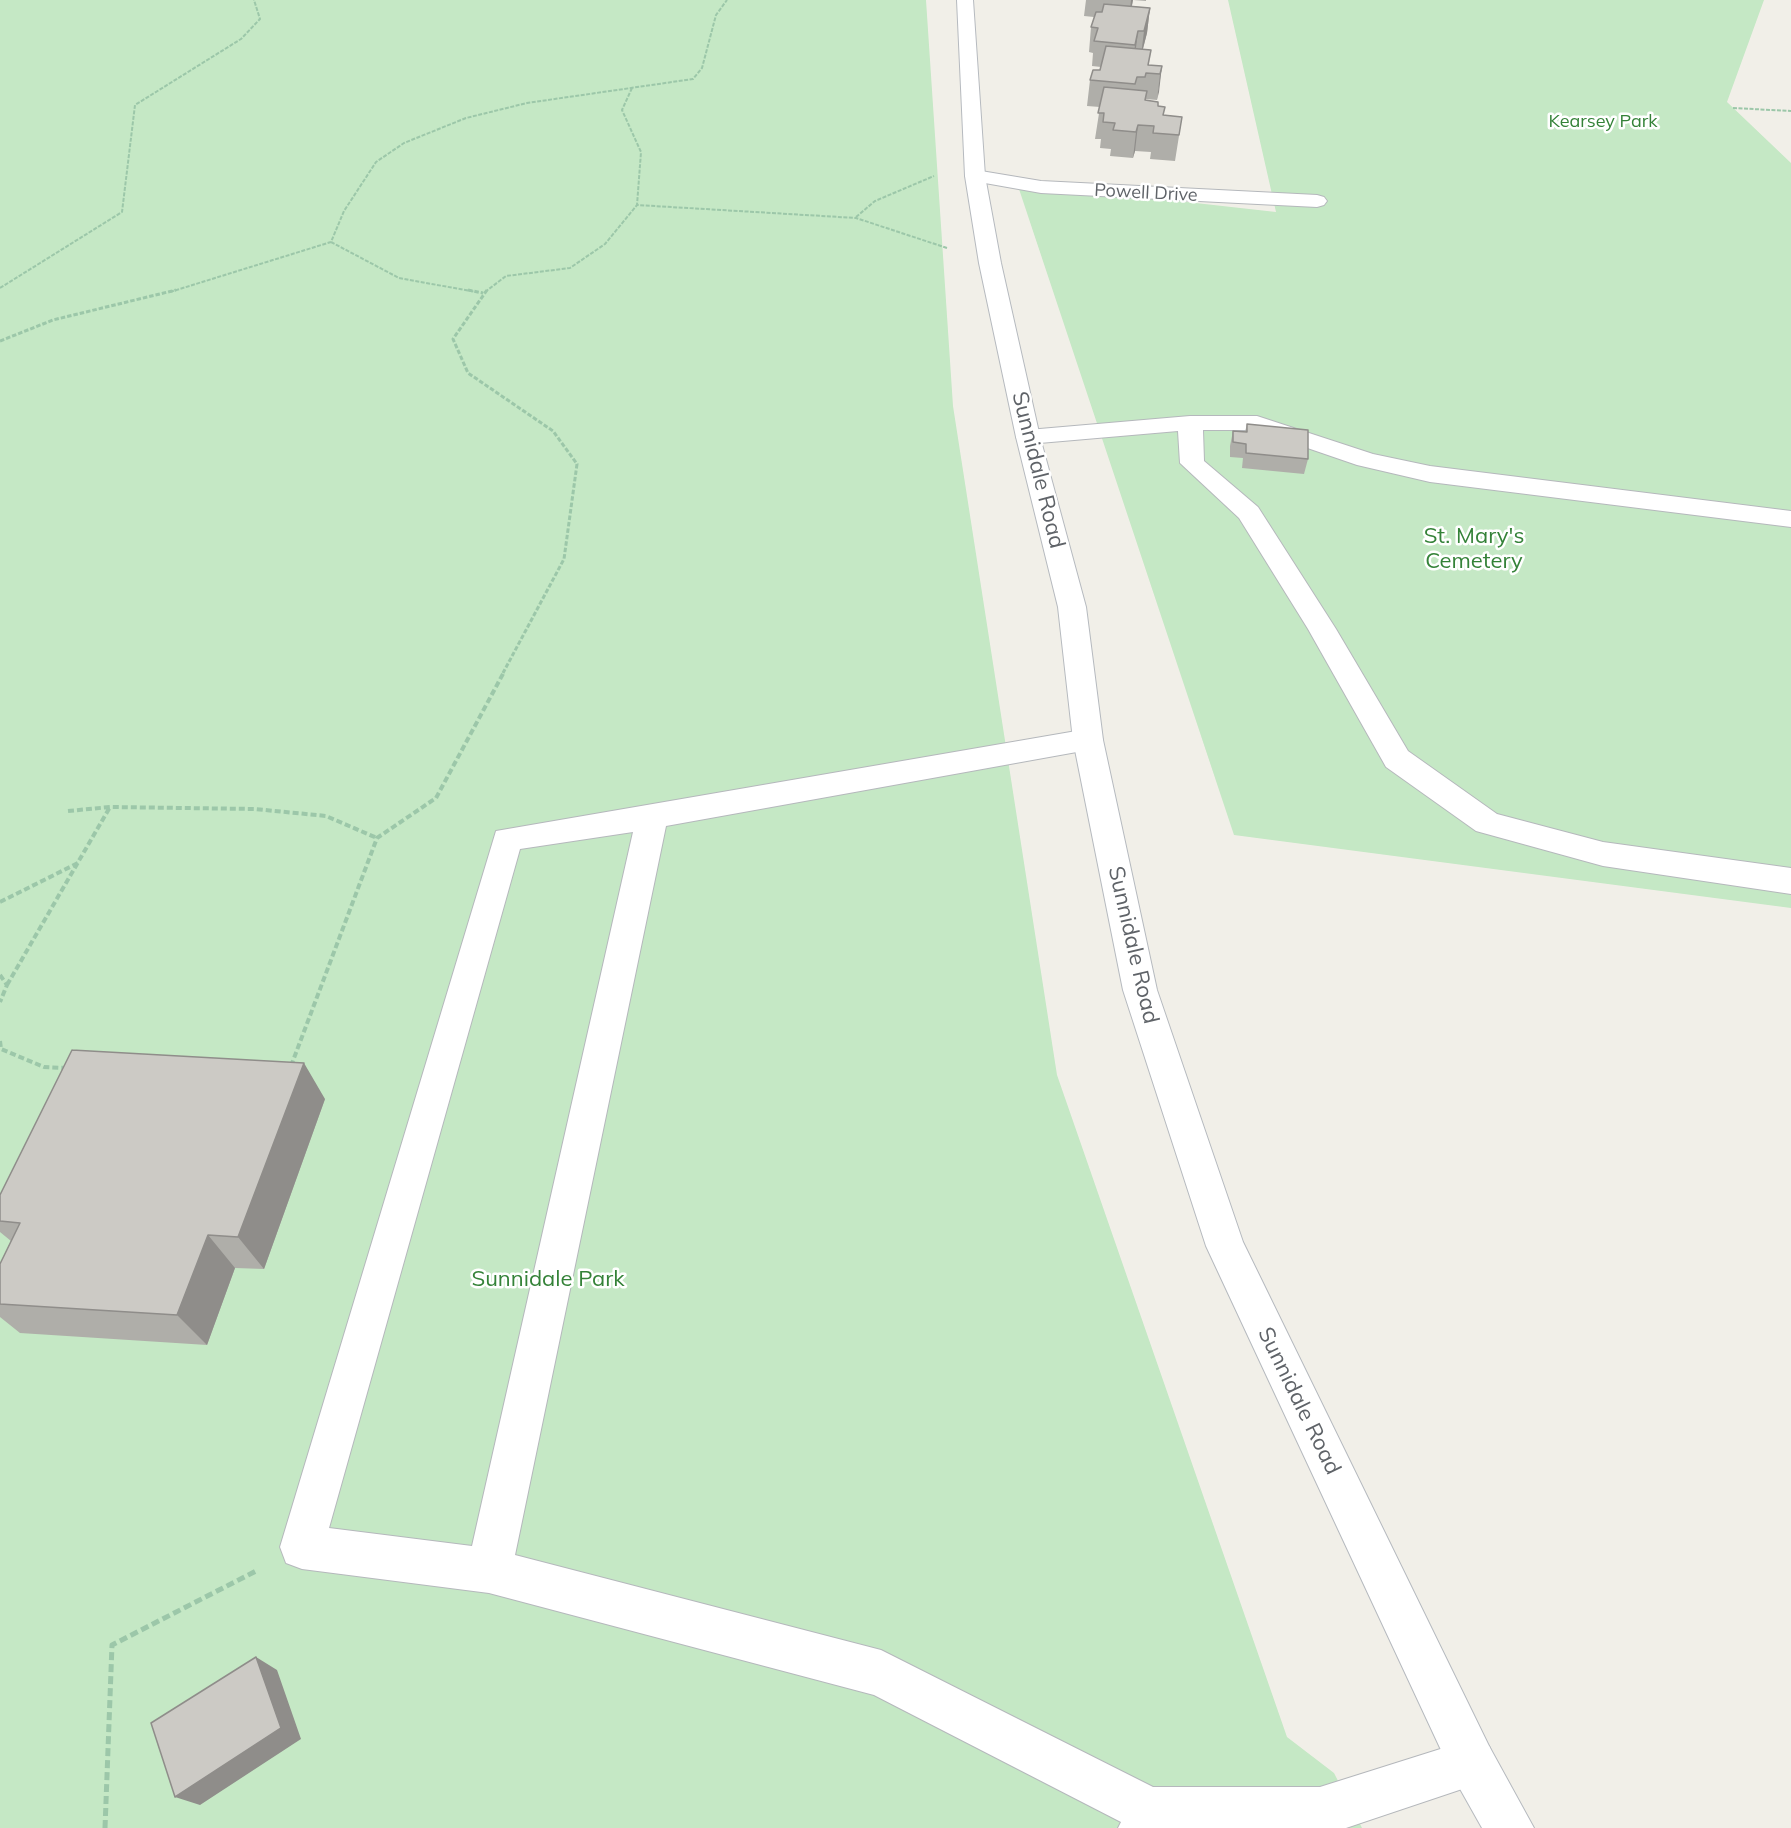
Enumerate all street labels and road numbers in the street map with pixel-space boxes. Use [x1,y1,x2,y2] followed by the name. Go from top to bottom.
[1094,180,1198,206] street label: Powell Drive
[1006,389,1070,551] street label: Sunnidale Road
[1102,864,1164,1026] street label: Sunnidale Road
[1252,1323,1346,1479] street label: Sunnidale Road

